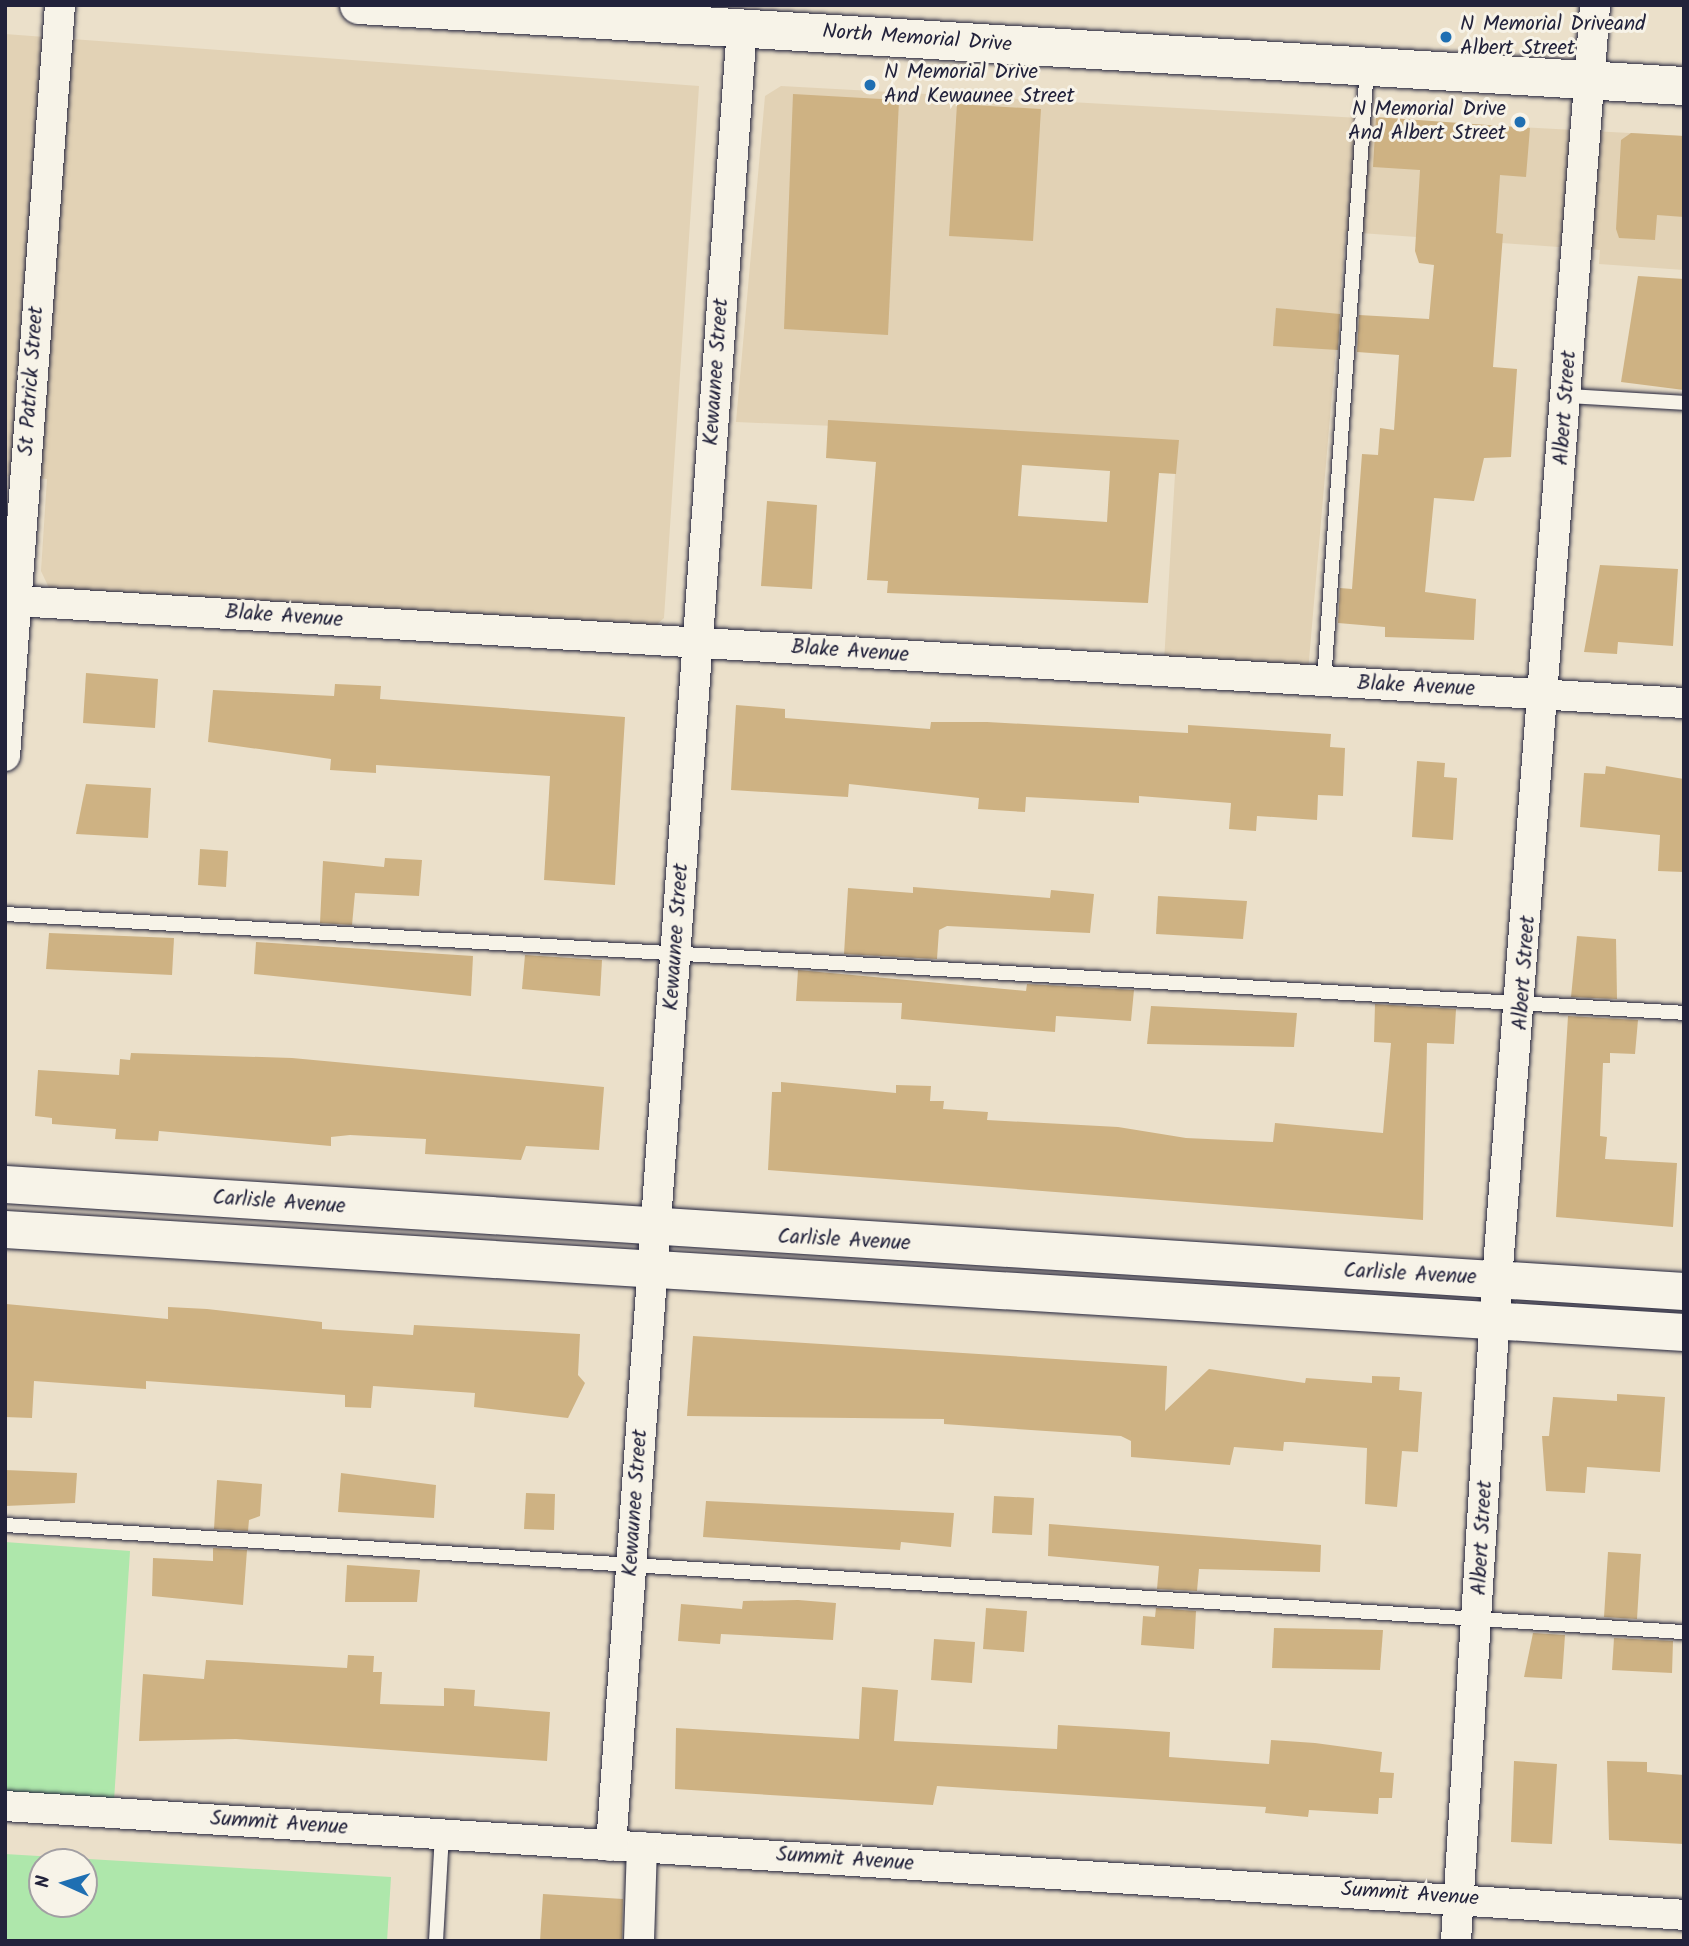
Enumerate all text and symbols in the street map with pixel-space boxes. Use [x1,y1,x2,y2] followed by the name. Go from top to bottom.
[1460,12,1646,62] place label: N Memorial Driveand Albert Street
[821,20,1013,58] street label: North Memorial Drive
[1438,29,1454,45] marker: N Memorial Driveand Albert Street
[884,60,1075,110] place label: N Memorial Drive And Kewaunee Street
[862,77,878,93] marker: N Memorial Drive And Kewaunee Street
[1348,97,1506,147] place label: N Memorial Drive And Albert Street
[1512,114,1528,130] marker: N Memorial Drive And Albert Street
[699,297,735,447] street label: Kewaunee Street
[14,305,50,457] street label: St Patrick Street
[1549,350,1583,466] street label: Albert Street
[224,600,344,634] street label: Blake Avenue
[790,635,910,669] street label: Blake Avenue
[1356,671,1476,703] street label: Blake Avenue
[659,862,695,1012] street label: Kewaunee Street
[1508,915,1542,1031] street label: Albert Street
[212,1186,346,1220] street label: Carlisle Avenue
[777,1225,911,1257] street label: Carlisle Avenue
[1343,1259,1477,1291] street label: Carlisle Avenue
[618,1428,654,1578] street label: Kewaunee Street
[1467,1480,1499,1596] street label: Albert Street
[209,1807,349,1841] street label: Summit Avenue
[775,1843,915,1877] street label: Summit Avenue
[28,1848,98,1918] north arrow
[29,1875,59,1889] text: N
[1340,1878,1480,1912] street label: Summit Avenue

